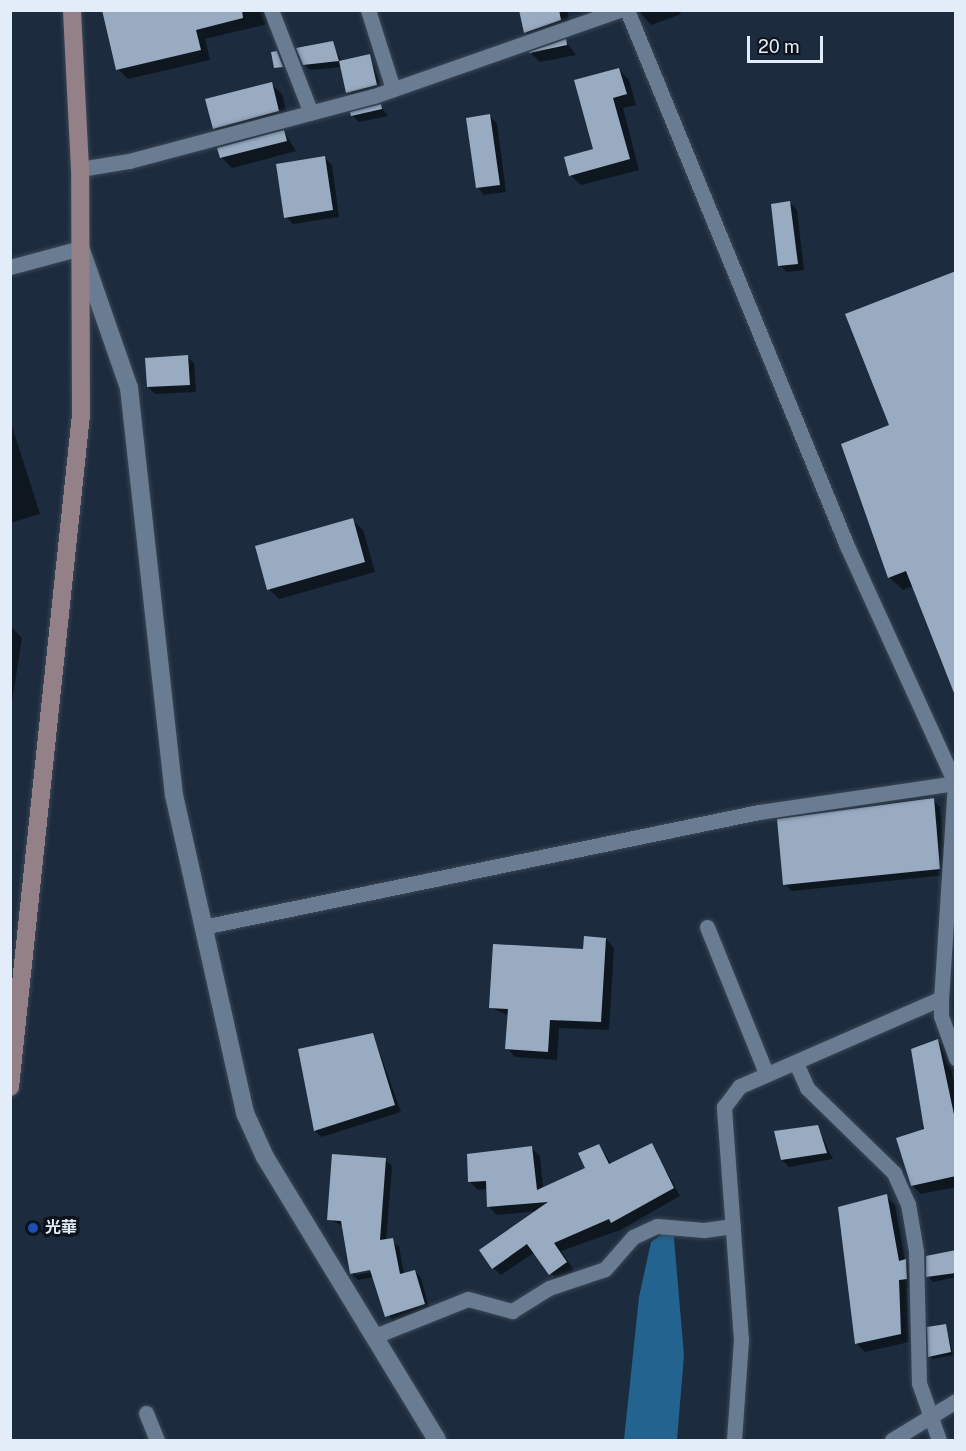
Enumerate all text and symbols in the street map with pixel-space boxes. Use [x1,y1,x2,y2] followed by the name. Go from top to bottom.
[750,24,826,62] scale bar
[758,36,800,57] text: 20 m
[45,1218,77,1238] place label: 光華
[26,1221,40,1235] marker: 光華

